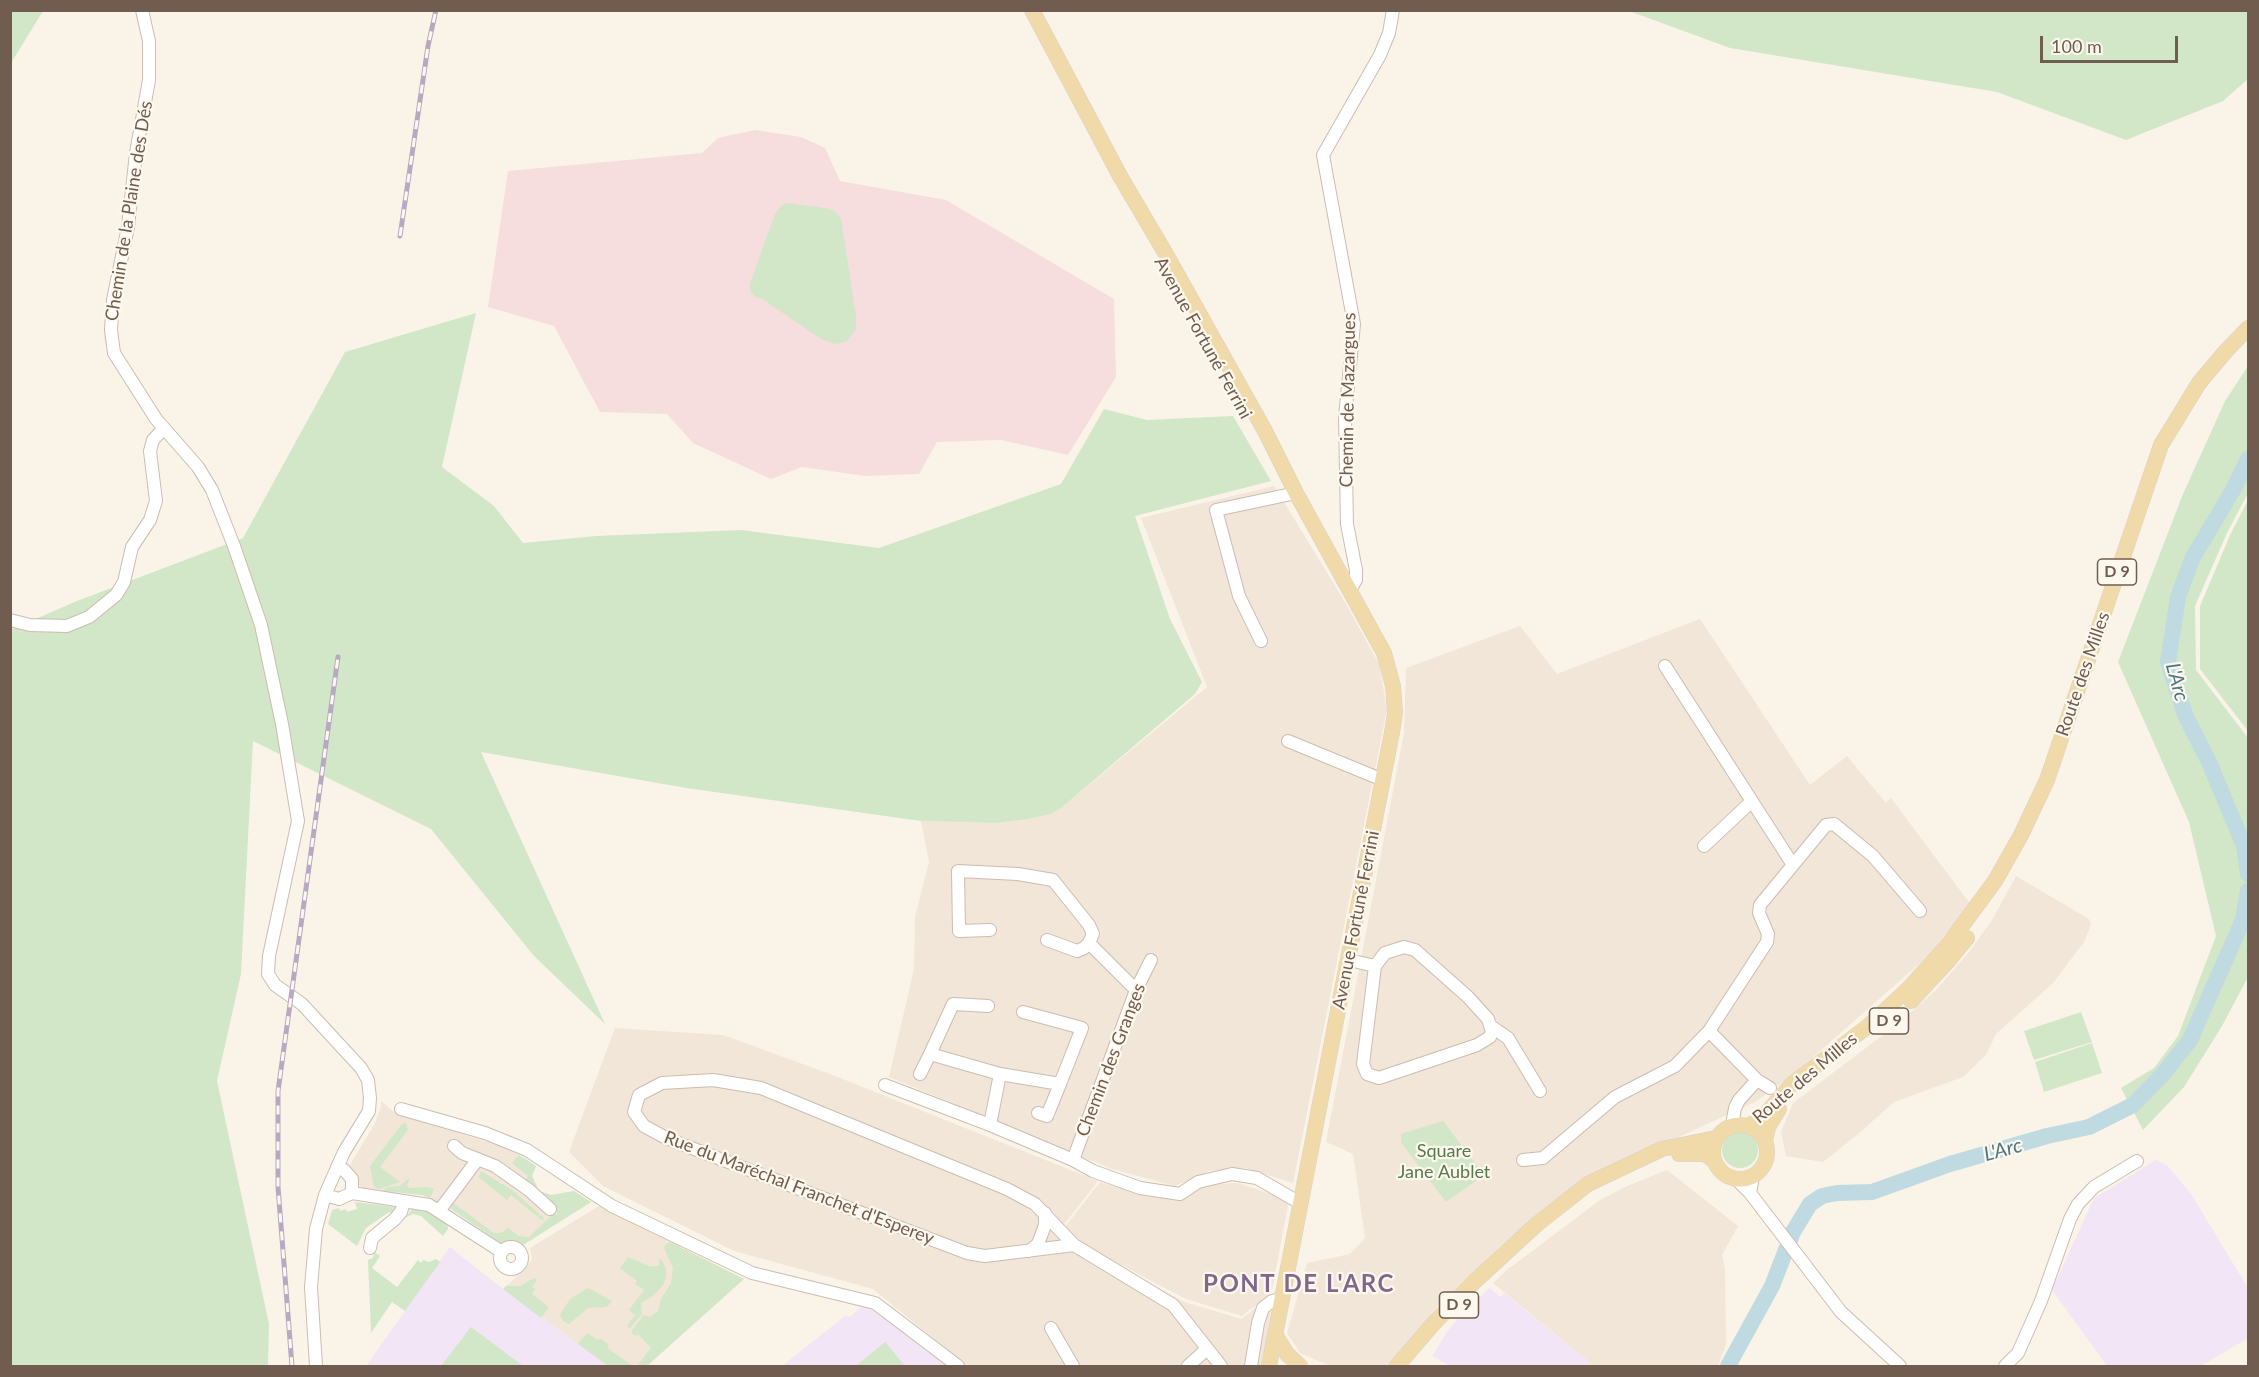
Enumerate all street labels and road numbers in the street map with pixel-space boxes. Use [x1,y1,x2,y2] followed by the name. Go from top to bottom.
[101,99,157,323] street label: Chemin de la Plaine des Dés
[1150,253,1256,423] street label: Avenue Fortuné Ferrini
[1336,312,1360,488] street label: Chemin de Mazargues
[2098,559,2136,585] road number: D 9
[2052,609,2114,739] street label: Route des Milles
[1328,829,1384,1011] street label: Avenue Fortuné Ferrini
[1072,980,1150,1140] street label: Chemin des Granges
[1870,1008,1908,1034] road number: D 9
[1748,1028,1862,1128] street label: Route des Milles
[661,1126,937,1250] street label: Rue du Maréchal Franchet d'Esperey
[1440,1292,1478,1318] road number: D 9

